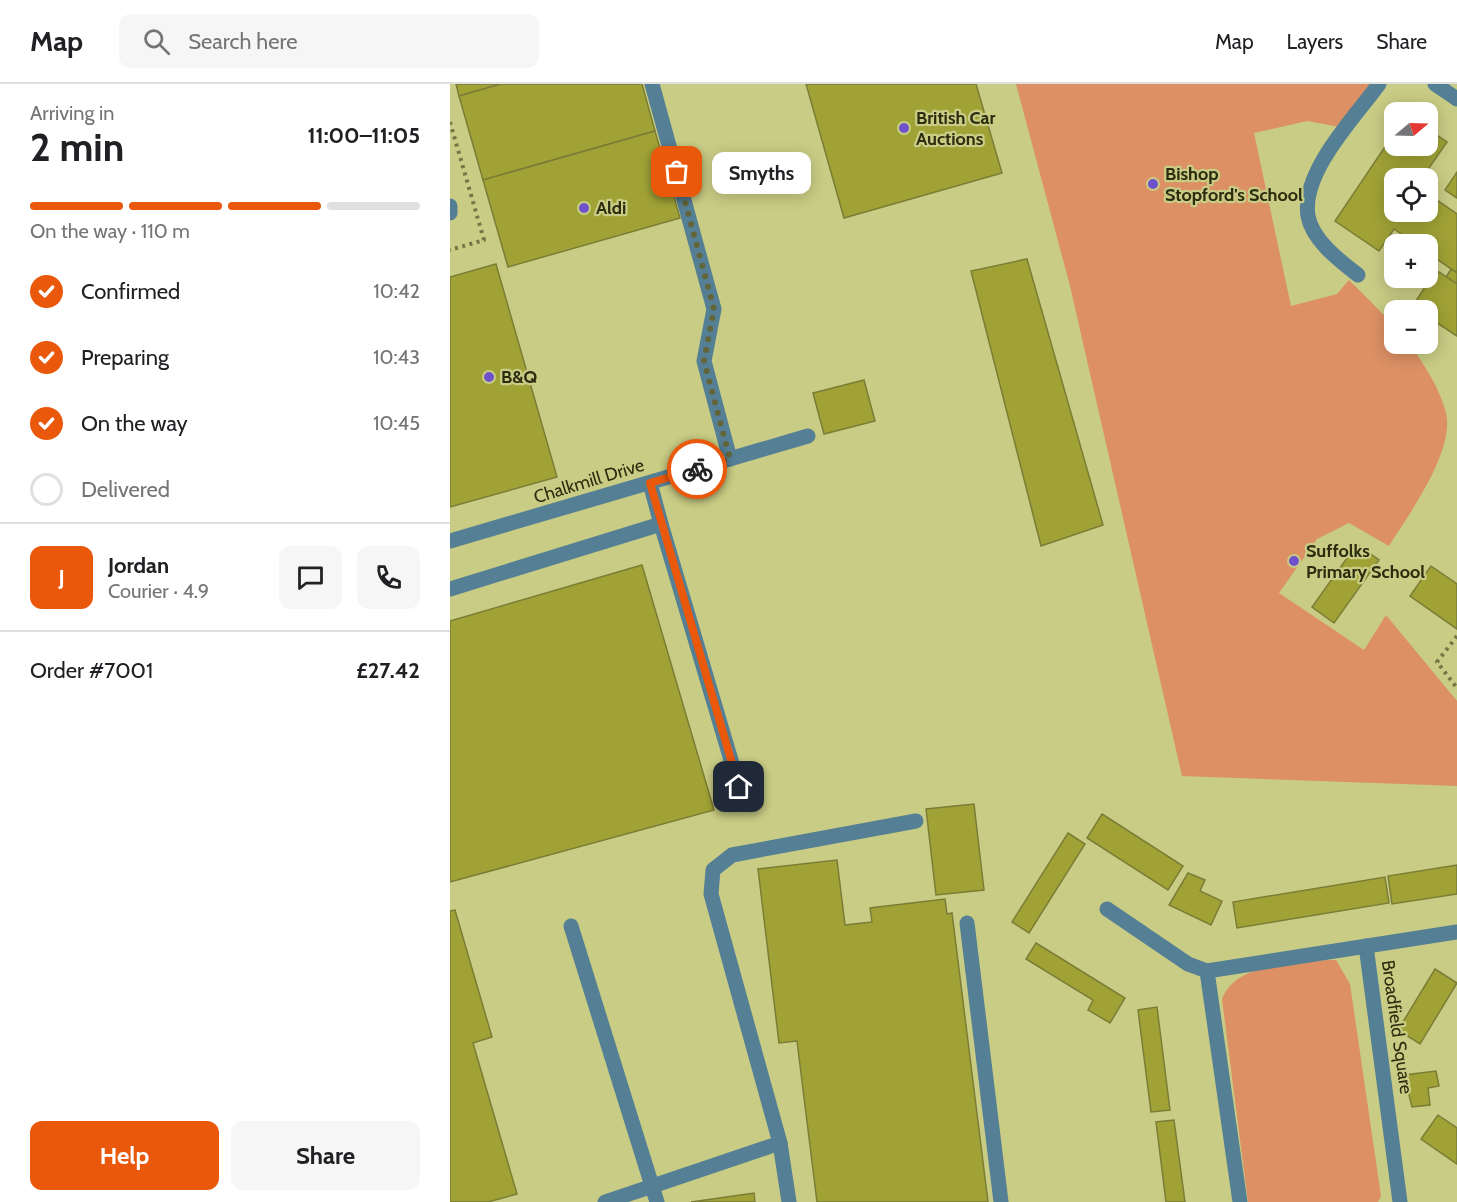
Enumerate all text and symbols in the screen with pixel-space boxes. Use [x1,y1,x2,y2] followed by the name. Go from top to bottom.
[119,14,539,68] search box
[30,24,83,58] text: Map
[140,25,173,58] icon: search
[188,28,297,55] text: Search here
[1215,29,1254,54] text: Map
[1287,29,1343,54] text: Layers
[1376,29,1427,54] text: Share
[30,101,114,125] text: Arriving in
[1384,102,1438,156] north arrow
[1384,102,1438,354] map controls
[916,107,995,150] place label: British Car Auctions
[897,121,911,135] marker: British Car Auctions
[307,122,420,149] text: 11:00–11:05
[30,123,124,171] text: 2 min
[651,146,702,197] pin
[713,151,812,193] callout: Smyths
[660,155,693,188] icon: bag
[729,161,794,185] text: Smyths
[1165,163,1303,206] place label: Bishop Stopford's School
[1384,168,1438,222] button: locate
[1146,177,1160,191] marker: Bishop Stopford's School
[596,197,626,219] place label: Aldi
[577,201,591,215] marker: Aldi
[30,219,190,243] text: On the way · 110 m
[1384,234,1438,288] button: +
[30,275,63,308] icon: check
[81,278,180,305] text: Confirmed
[373,279,420,303] text: 10:42
[1384,300,1438,354] button: −
[30,341,63,374] icon: check
[81,344,169,371] text: Preparing
[373,345,420,369] text: 10:43
[501,366,538,388] place label: B&Q
[482,370,496,384] marker: B&Q
[30,407,63,440] icon: check
[81,410,188,437] text: On the way
[373,411,420,435] text: 10:45
[667,439,727,499] courier
[681,453,714,486] icon: bike
[531,454,647,508] street label: Chalkmill Drive
[81,476,170,503] text: Delivered
[1306,540,1425,583] place label: Suffolks Primary School
[279,546,342,609] button: chat
[357,546,420,609] button: phone
[108,552,169,579] text: Jordan
[1287,554,1301,568] marker: Suffolks Primary School
[58,564,65,591] text: J
[108,579,209,603] text: Courier · 4.9
[30,657,153,684] text: Order #7001
[356,657,420,684] text: £27.42
[713,761,764,812] pin
[722,770,755,803] icon: home
[1377,959,1417,1095] street label: Broadfield Square
[30,1121,219,1190] button: Help
[231,1121,420,1190] button: Share

